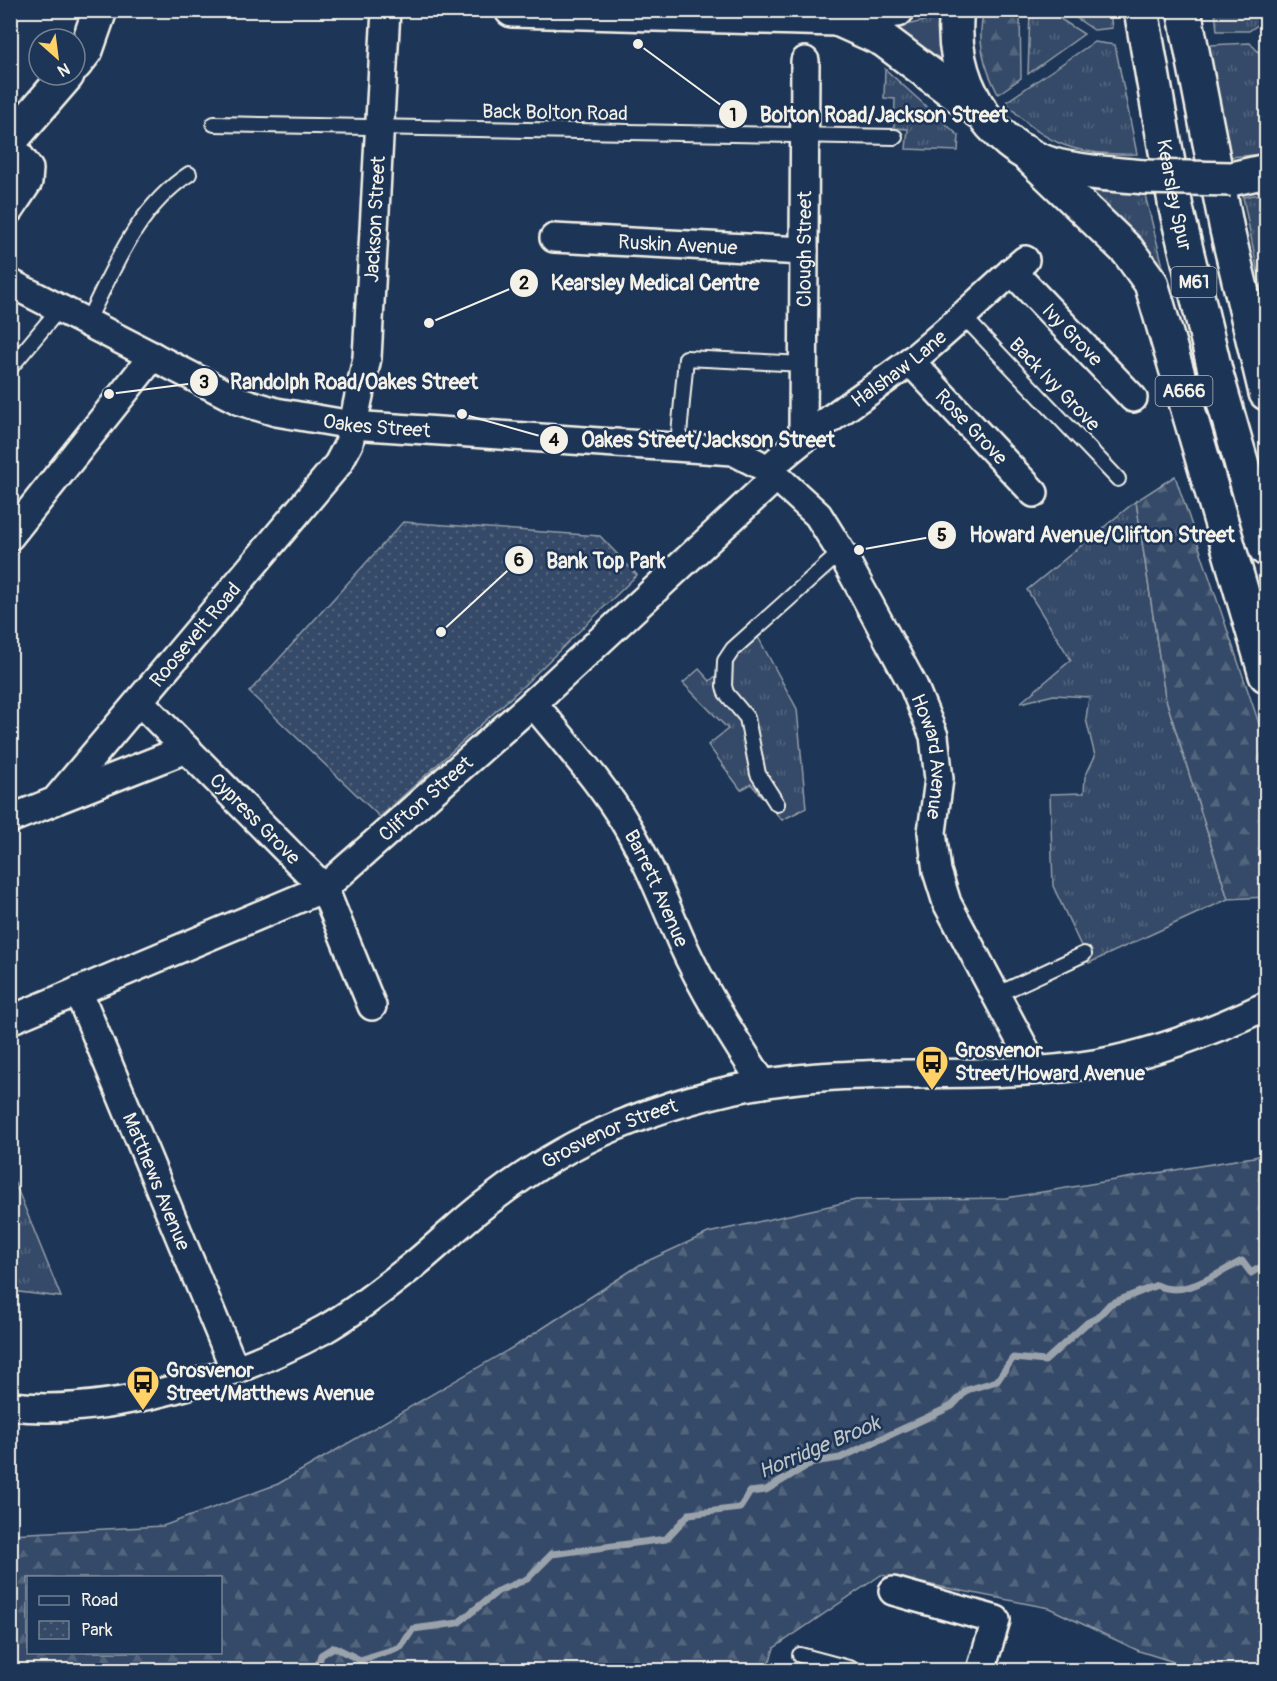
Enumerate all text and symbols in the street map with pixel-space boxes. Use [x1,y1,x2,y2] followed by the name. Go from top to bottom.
[27,27,87,87] north arrow
[54,58,73,81] text: N
[718,95,1020,134] callout: Bolton Road/Jackson Street
[482,99,628,126] street label: Back Bolton Road
[760,102,1009,129] text: Bolton Road/Jackson Street
[729,104,737,127] text: 1
[1151,137,1198,253] street label: Kearsley Spur
[359,154,391,283] street label: Jackson Street
[792,190,817,307] street label: Clough Street
[617,229,738,261] street label: Ruskin Avenue
[509,263,771,302] callout: Kearsley Medical Centre
[1172,267,1216,297] road number: M61
[551,270,760,297] text: Kearsley Medical Centre
[519,272,529,295] text: 2
[1037,298,1108,372] street label: Ivy Grove
[846,324,952,413] street label: Halshaw Lane
[1004,332,1106,436] street label: Back Ivy Grove
[189,362,490,401] callout: Randolph Road/Oakes Street
[230,369,478,396] text: Randolph Road/Oakes Street
[199,371,209,394] text: 3
[1156,376,1212,406] road number: A666
[930,384,1013,470] street label: Rose Grove
[321,408,432,443] street label: Oakes Street
[539,421,847,460] callout: Oakes Street/Jackson Street
[581,427,835,454] text: Oakes Street/Jackson Street
[549,429,560,452] text: 4
[927,515,1247,554] callout: Howard Avenue/Clifton Street
[969,522,1235,549] text: Howard Avenue/Clifton Street
[937,524,947,547] text: 5
[504,541,678,580] callout: Bank Top Park
[546,548,666,575] text: Bank Top Park
[514,549,524,572] text: 6
[144,577,246,692] street label: Roosevelt Road
[905,690,951,821] street label: Howard Avenue
[373,750,479,847] street label: Clifton Street
[204,768,306,870] street label: Cypress Grove
[619,825,694,951] street label: Barrett Avenue
[955,1038,1146,1086] place label: Grosvenor Street/Howard Avenue
[914,1044,950,1091] bus stop icon: Grosvenor Street/Howard Avenue
[537,1093,681,1175] street label: Grosvenor Street
[117,1109,196,1254] street label: Matthews Avenue
[166,1358,375,1406] place label: Grosvenor Street/Matthews Avenue
[125,1364,161,1411] bus stop icon: Grosvenor Street/Matthews Avenue
[754,1409,886,1485] water label: Horridge Brook
[27,1576,222,1654] legend
[81,1589,118,1612] text: Road
[81,1619,113,1642] text: Park

